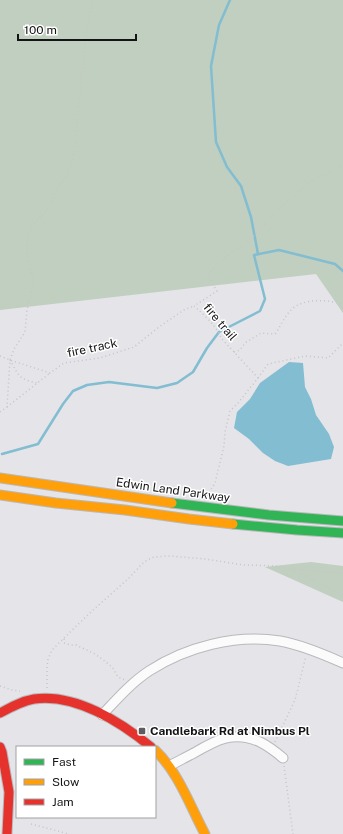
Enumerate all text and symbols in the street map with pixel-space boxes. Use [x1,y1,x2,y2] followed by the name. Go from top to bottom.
[18,16,136,42] scale bar
[24,23,57,37] text: 100 m
[200,300,240,344] street label: fire trail
[66,336,119,360] street label: fire track
[115,475,231,505] street label: Edwin Land Parkway
[150,724,310,738] place label: Candlebark Rd at Nimbus Pl
[137,726,147,736] marker: Candlebark Rd at Nimbus Pl
[16,746,156,818] legend
[52,755,77,769] text: Fast
[52,775,80,789] text: Slow
[52,795,74,809] text: Jam

